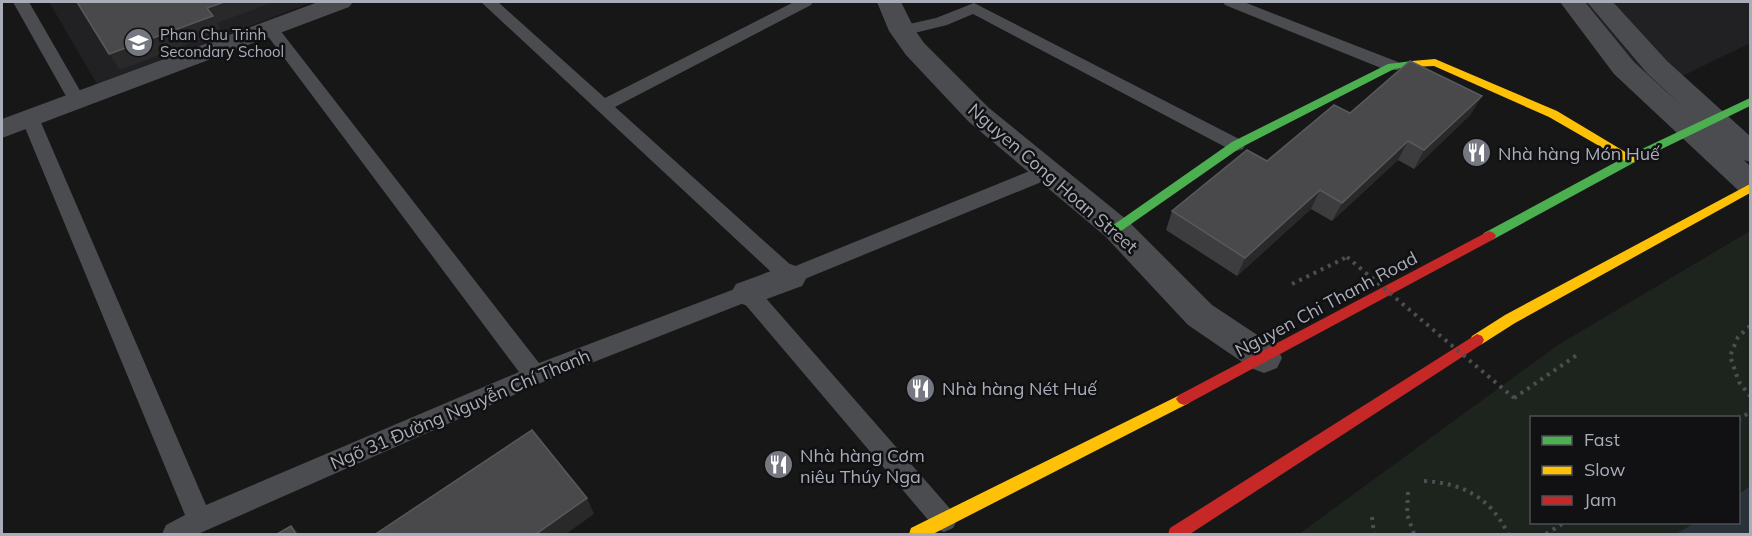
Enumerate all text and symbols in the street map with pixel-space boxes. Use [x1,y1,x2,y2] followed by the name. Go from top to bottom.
[160,25,284,61] place label: Phan Chu Trinh Secondary School
[123,27,155,59] school or university icon: Phan Chu Trinh Secondary School
[964,98,1142,258] street label: Nguyen Cong Hoan Street
[1461,137,1493,169] restaurant icon: Nhà hàng Món Huế
[1498,142,1660,165] place label: Nhà hàng Món Huế
[1231,246,1421,362] street label: Nguyen Chi Thanh Road
[327,344,593,474] street label: Ngõ 31 Đường Nguyễn Chí Thanh
[905,372,937,404] restaurant icon: Nhà hàng Nét Huế
[942,377,1097,400] place label: Nhà hàng Nét Huế
[1530,416,1740,524] legend
[1584,428,1620,451] text: Fast
[800,444,925,488] place label: Nhà hàng Cơm niêu Thúy Nga
[763,449,795,481] restaurant icon: Nhà hàng Cơm niêu Thúy Nga
[1584,458,1626,481] text: Slow
[1584,488,1617,511] text: Jam

